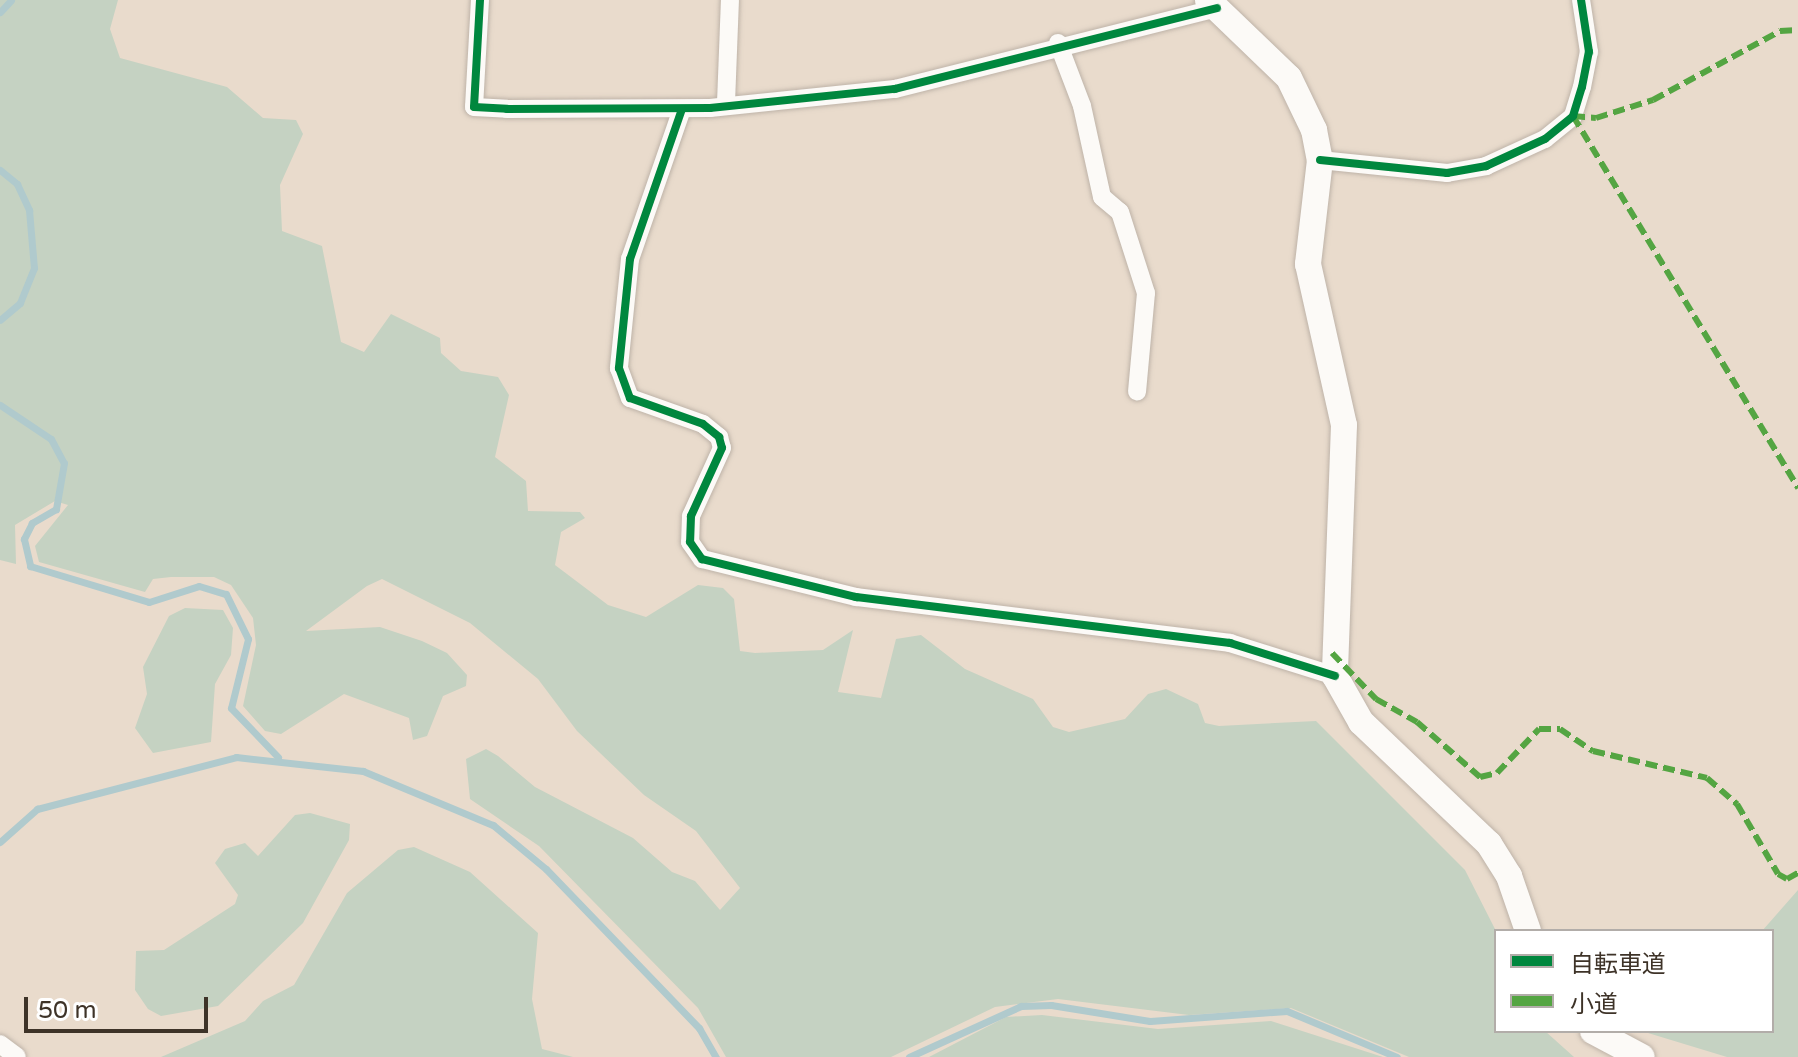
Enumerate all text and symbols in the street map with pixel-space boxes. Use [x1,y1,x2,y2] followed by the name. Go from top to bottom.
[1494,929,1774,1033] legend
[1570,950,1666,979] text: 自転車道
[28,981,212,1031] scale bar
[1570,990,1618,1019] text: 小道
[38,996,96,1025] text: 50 m

